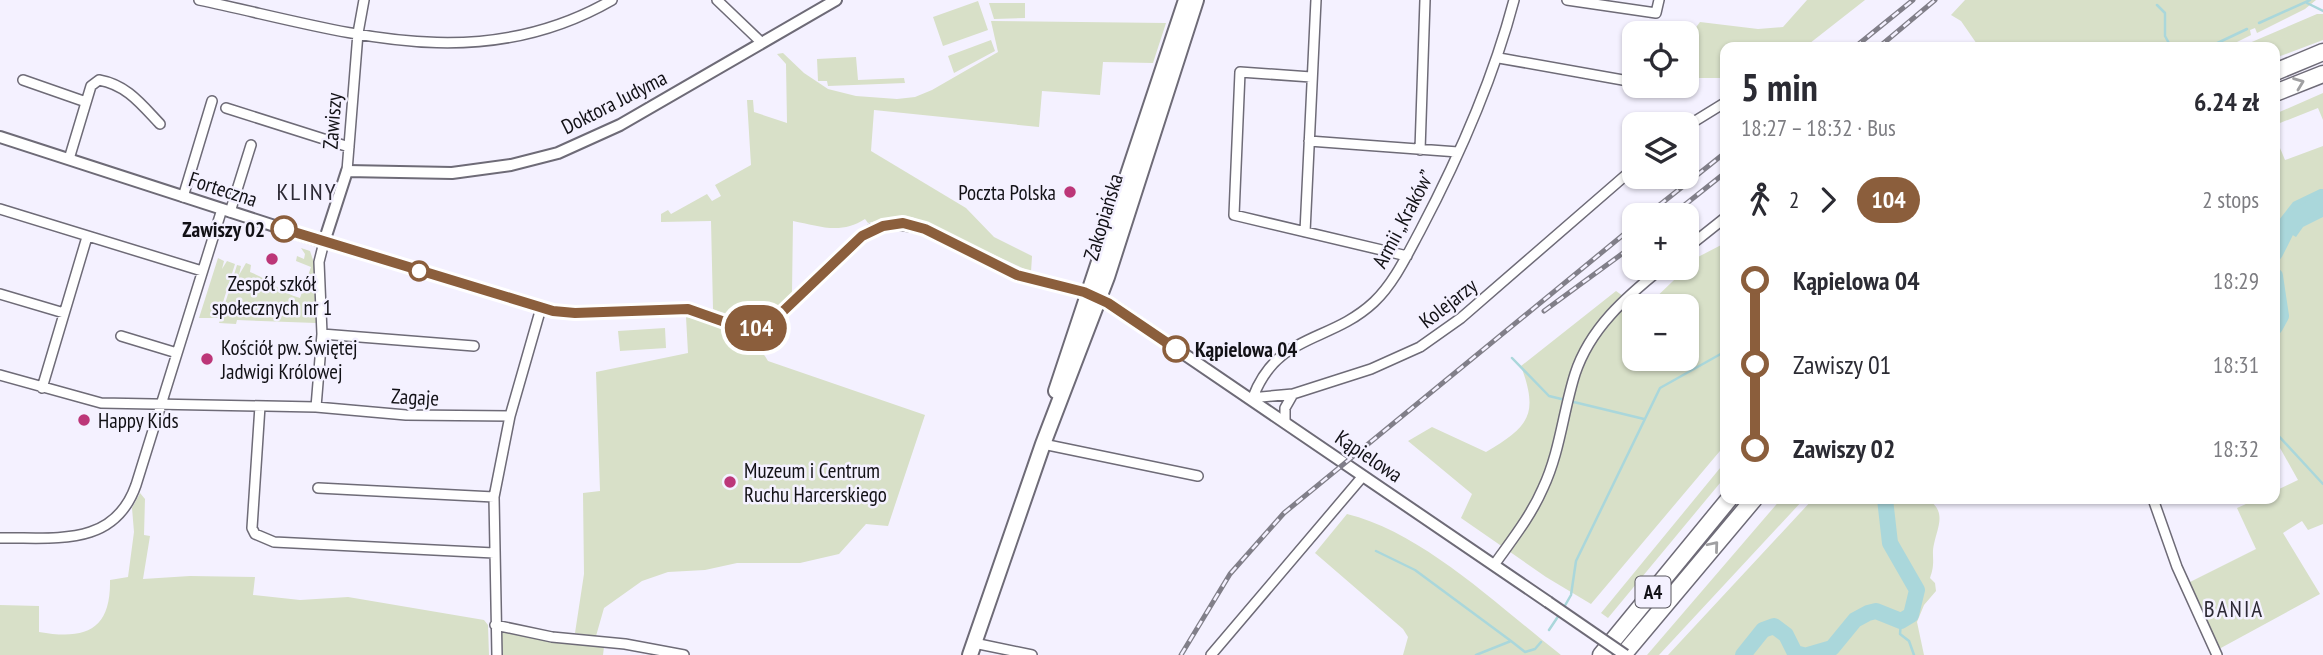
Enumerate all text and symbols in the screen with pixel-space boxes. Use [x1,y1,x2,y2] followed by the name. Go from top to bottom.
[1622,21,1699,371] map controls
[1622,21,1699,98] button: locate
[1741,62,1818,111] text: 5 min
[557,64,671,140] street label: Doktora Judyma
[2292,78,2304,92] one-way arrow
[2194,85,2259,118] text: 6.24 zł
[317,92,347,150] street label: Zawiszy
[1622,112,1699,189] button: layers
[1741,113,1896,142] text: 18:27 – 18:32 · Bus
[185,165,261,213] street label: Forteczna
[1366,165,1440,273] street label: Armii „Kraków”
[1077,170,1129,264] street label: Zakopiańska
[276,176,338,207] district label: KLINY
[958,179,1056,206] place label: Poczta Polska
[1741,181,1779,219] icon: walk
[1809,181,1847,219] icon: forward
[1062,184,1078,200] marker: Poczta Polska
[1871,184,1906,215] text: 104
[1789,185,1799,214] text: 2
[2202,185,2259,214] text: 2 stops
[1622,203,1699,280] button: +
[182,216,265,243] place label: Zawiszy 02
[271,216,297,242] marker: Zawiszy 02
[264,251,280,267] marker: Zespół szkół społecznych nr 1
[409,261,429,281] unlabelled marker
[1793,264,1920,297] text: Kąpielowa 04
[2213,266,2259,295] text: 18:29
[212,270,332,321] place label: Zespół szkół społecznych nr 1
[1414,272,1482,334] street label: Kolejarzy
[1622,294,1699,371] button: −
[716,305,796,351] line badge: 104
[739,312,773,343] text: 104
[220,334,358,385] place label: Kościół pw. Świętej Jadwigi Królowej
[1163,336,1189,362] marker: Kąpielowa 04
[1195,336,1297,363] place label: Kąpielowa 04
[1793,348,1891,381] text: Zawiszy 01
[2213,350,2259,379] text: 18:31
[199,351,215,367] marker: Kościół pw. Świętej Jadwigi Królowej
[390,382,440,412] street label: Zagaje
[98,407,179,434] place label: Happy Kids
[76,412,92,428] marker: Happy Kids
[1330,424,1408,488] street label: Kąpielowa
[1793,432,1895,465] text: Zawiszy 02
[2213,434,2259,463] text: 18:32
[744,457,887,508] place label: Muzeum i Centrum Ruchu Harcerskiego
[722,474,738,490] marker: Muzeum i Centrum Ruchu Harcerskiego
[1706,542,1718,555] one-way arrow
[1636,576,1670,608] road number: A4
[2204,594,2264,623] district label: BANIA

